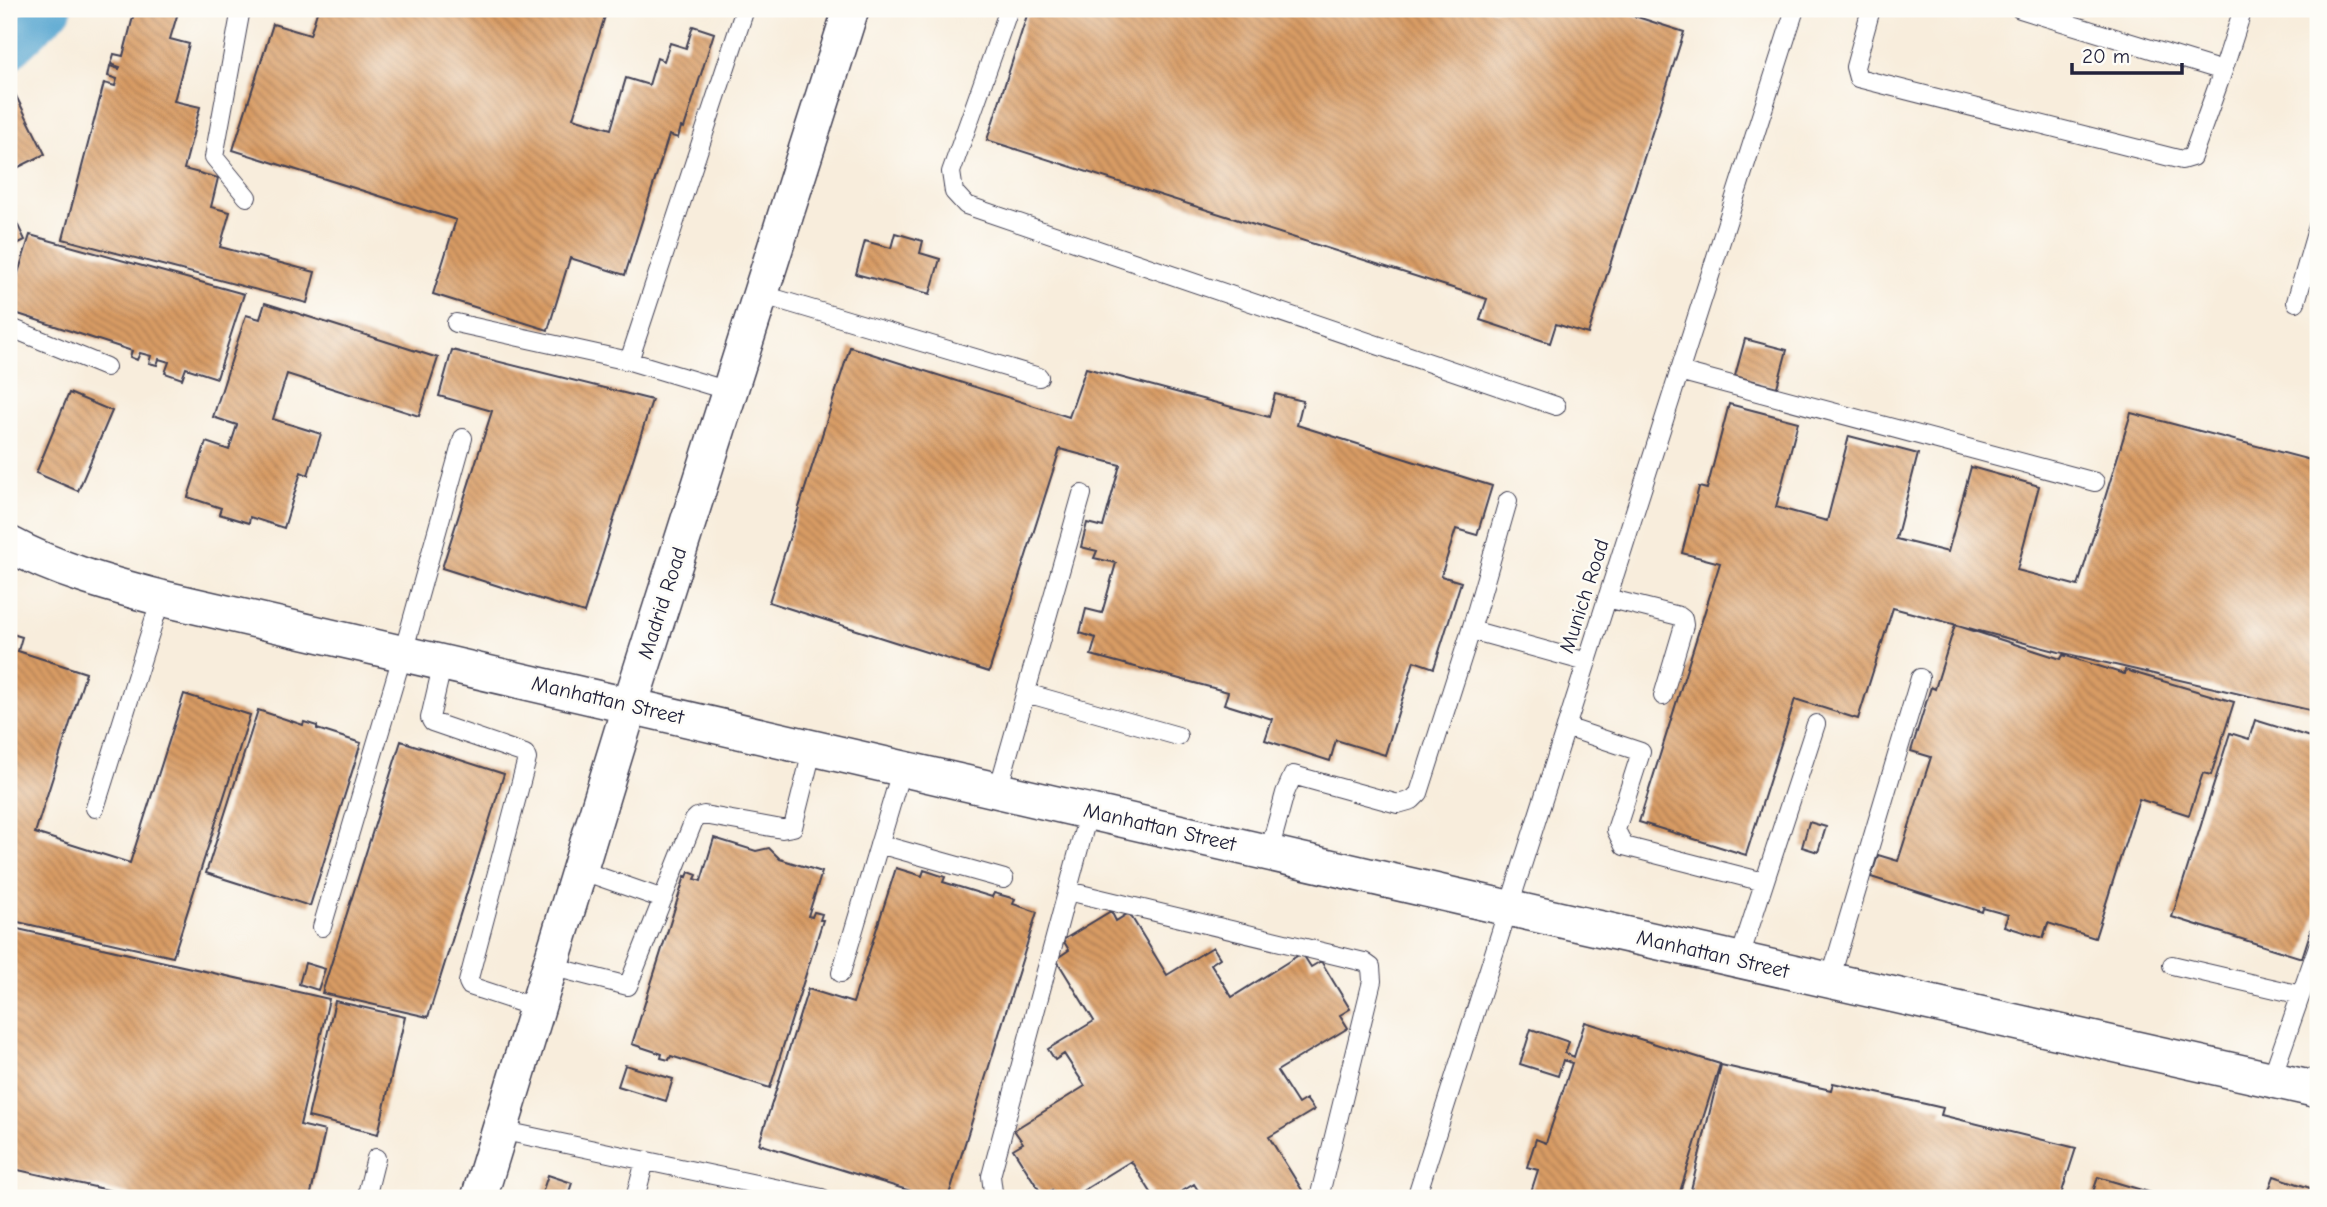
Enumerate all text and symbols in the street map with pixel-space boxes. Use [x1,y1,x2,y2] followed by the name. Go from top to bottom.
[2072,32,2182,76] scale bar
[2082,44,2130,68] text: 20 m
[1554,536,1614,656] street label: Munich Road
[633,544,691,662] street label: Madrid Road
[529,671,687,729] street label: Manhattan Street
[1081,798,1239,856] street label: Manhattan Street
[1634,925,1792,983] street label: Manhattan Street

